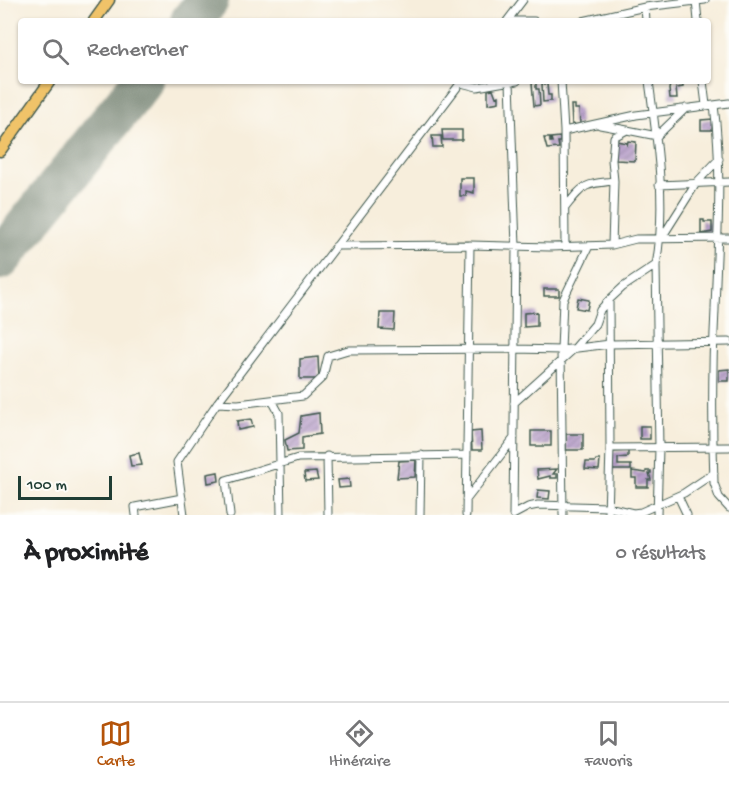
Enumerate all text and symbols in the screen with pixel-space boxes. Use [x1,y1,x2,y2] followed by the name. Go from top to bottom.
[18,18,711,84] search box
[39,35,72,68] icon: search
[87,38,187,64] text: Rechercher
[18,473,112,501] scale bar
[27,477,67,496] text: 100 m
[24,539,148,570] text: À proximité
[616,543,705,566] text: 0 résultats
[97,717,135,772] tab: Carte
[329,717,391,772] tab: Itinéraire
[585,717,632,772] tab: Favoris

